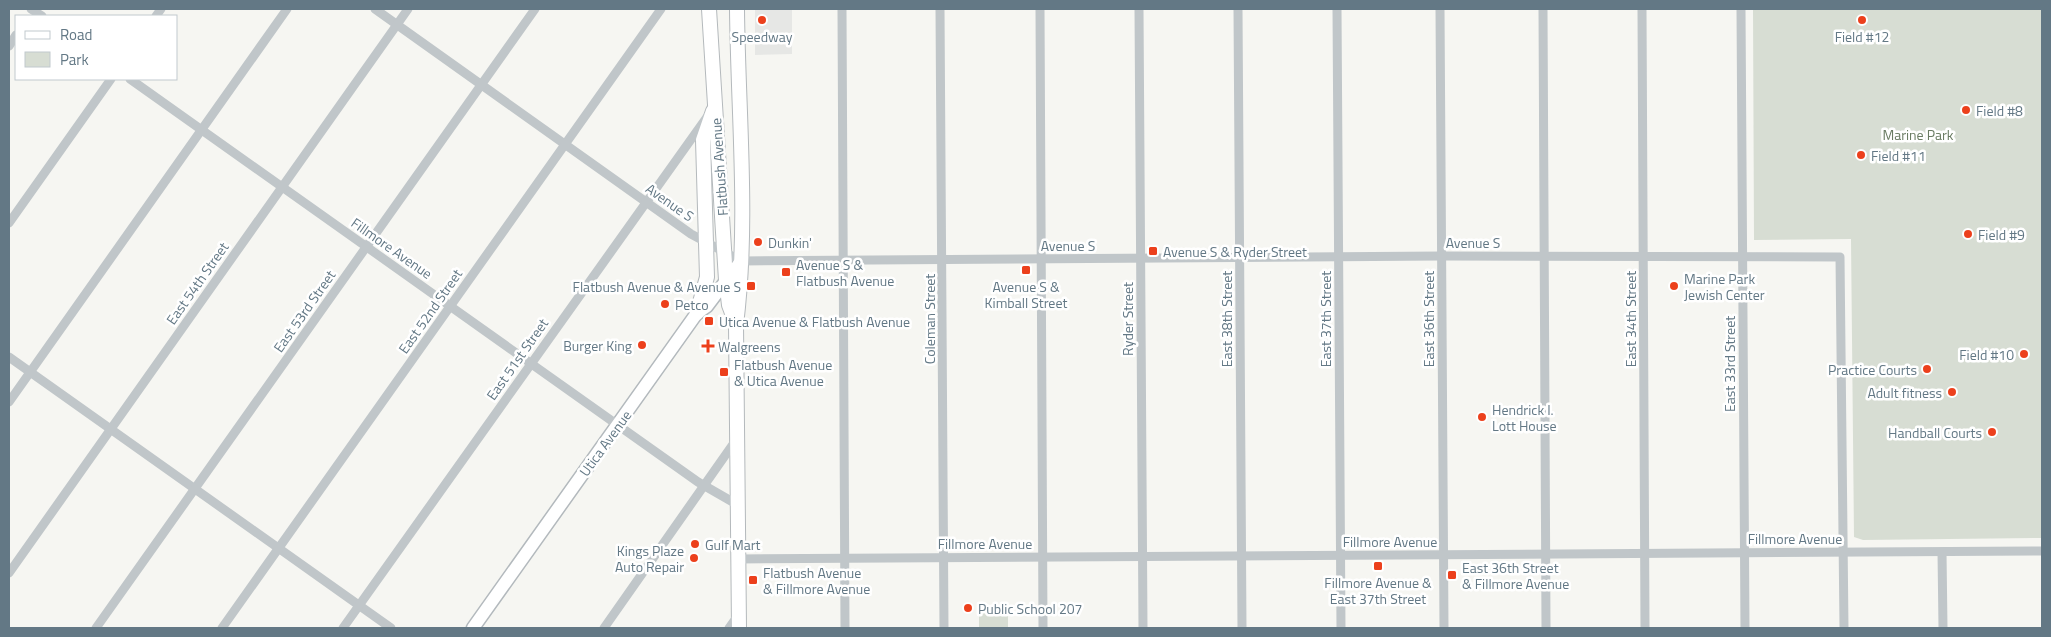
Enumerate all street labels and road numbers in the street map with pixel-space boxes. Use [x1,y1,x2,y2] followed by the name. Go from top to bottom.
[705,117,733,217] street label: Flatbush Avenue
[642,178,698,226] street label: Avenue S
[347,212,437,284] street label: Fillmore Avenue
[1446,232,1500,253] street label: Avenue S
[1041,235,1095,256] street label: Avenue S
[161,237,233,329] street label: East 54th Street
[393,264,467,358] street label: East 52nd Street
[268,266,340,356] street label: East 53rd Street
[1216,271,1237,367] street label: East 38th Street
[1315,271,1336,367] street label: East 37th Street
[1418,271,1439,367] street label: East 36th Street
[1620,271,1641,367] street label: East 34th Street
[919,274,940,364] street label: Coleman Street
[1117,282,1138,356] street label: Ryder Street
[481,314,553,404] street label: East 51st Street
[1719,316,1740,412] street label: East 33rd Street
[574,406,636,480] street label: Utica Avenue
[1748,528,1842,549] street label: Fillmore Avenue
[1343,531,1437,552] street label: Fillmore Avenue
[938,533,1032,554] street label: Fillmore Avenue

